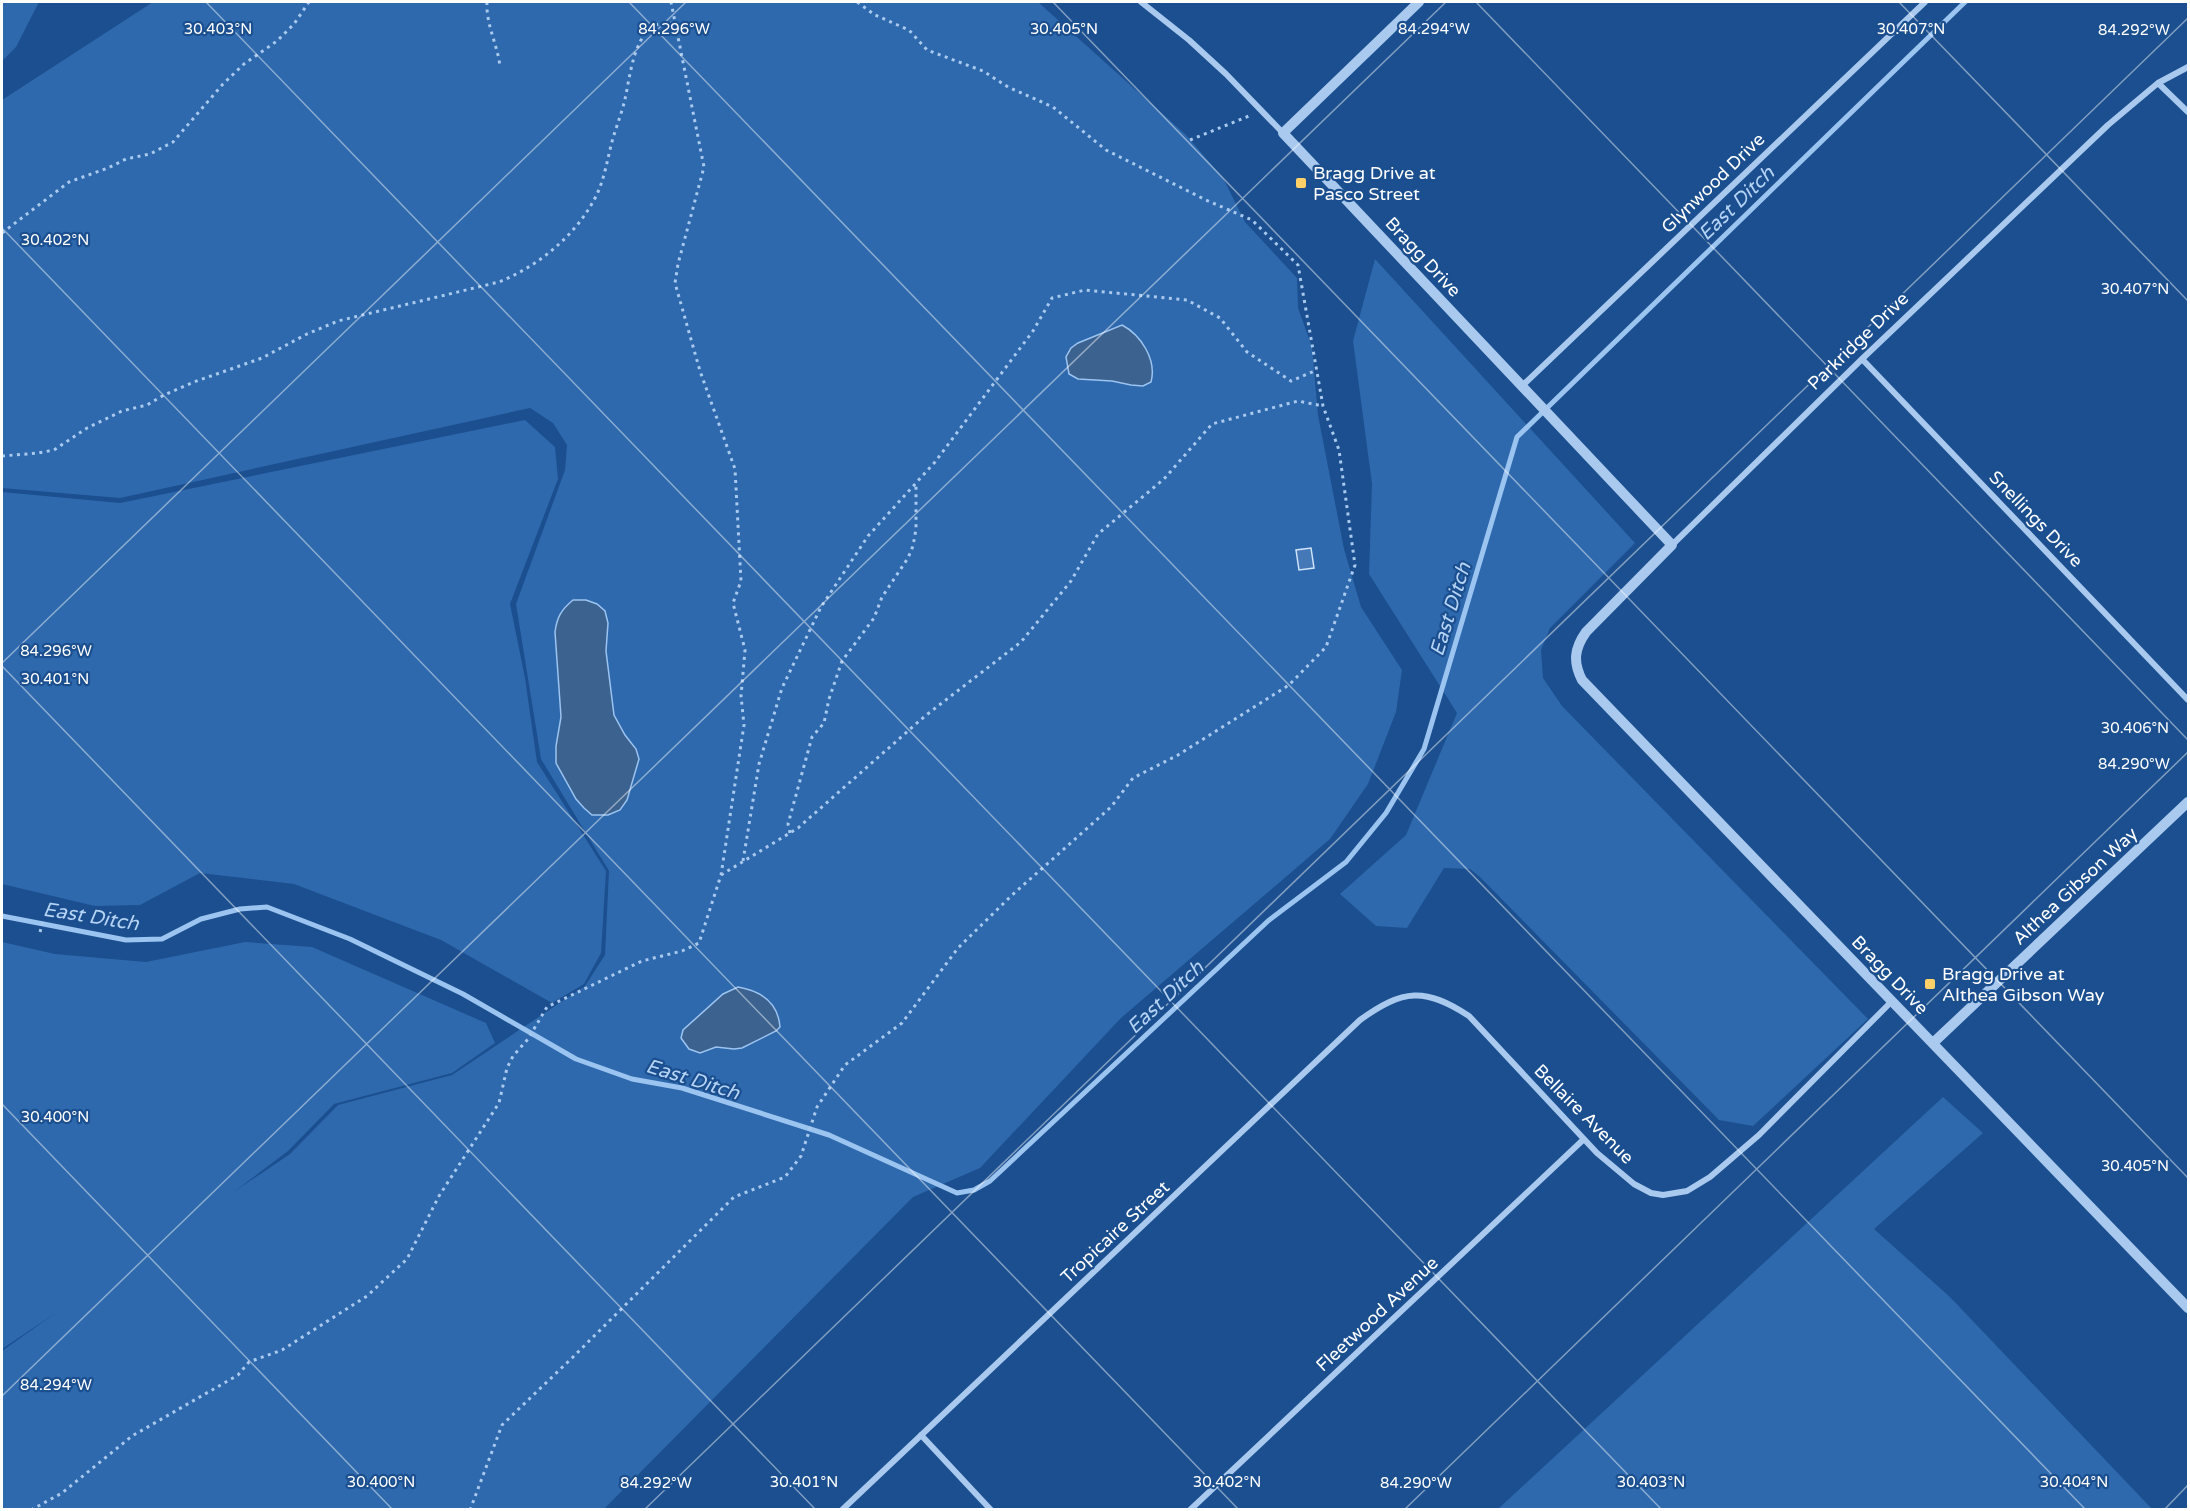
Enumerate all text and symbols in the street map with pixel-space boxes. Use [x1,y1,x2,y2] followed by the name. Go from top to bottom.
[184,20,252,38] text: 30.403°N
[638,20,710,38] text: 84.296°W
[1030,20,1098,38] text: 30.405°N
[1398,20,1470,38] text: 84.294°W
[1877,20,1945,38] text: 30.407°N
[2098,21,2170,39] text: 84.292°W
[1657,128,1769,238] street label: Glynwood Drive
[1694,161,1780,246] water label: East Ditch
[1313,162,1436,205] place label: Bragg Drive at Pasco Street
[1294,176,1308,190] marker: Bragg Drive at Pasco Street
[1380,213,1466,301] street label: Bragg Drive
[21,231,89,249] text: 30.402°N
[2101,280,2169,298] text: 30.407°N
[1803,287,1913,395] street label: Parkridge Drive
[1984,466,2088,572] street label: Snellings Drive
[1425,559,1477,659] water label: East Ditch
[20,642,92,660] text: 84.296°W
[21,670,89,688] text: 30.401°N
[2101,719,2169,737] text: 30.406°N
[2098,755,2170,773] text: 84.290°W
[2008,822,2142,949] street label: Althea Gibson Way
[41,898,141,937] water label: East Ditch
[1847,931,1933,1019] street label: Bragg Drive
[1122,956,1210,1039] water label: East Ditch
[1942,963,2105,1006] place label: Bragg Drive at Althea Gibson Way
[1923,977,1937,991] marker: Bragg Drive at Althea Gibson Way
[643,1054,743,1106] water label: East Ditch
[1530,1060,1638,1168] street label: Bellaire Avenue
[21,1108,89,1126] text: 30.400°N
[2101,1157,2169,1175] text: 30.405°N
[1056,1176,1174,1288] street label: Tropicaire Street
[1311,1252,1443,1376] street label: Fleetwood Avenue
[20,1376,92,1394] text: 84.294°W
[347,1473,415,1491] text: 30.400°N
[770,1473,838,1491] text: 30.401°N
[1193,1473,1261,1491] text: 30.402°N
[1617,1473,1685,1491] text: 30.403°N
[2040,1473,2108,1491] text: 30.404°N
[620,1474,692,1492] text: 84.292°W
[1380,1474,1452,1492] text: 84.290°W

